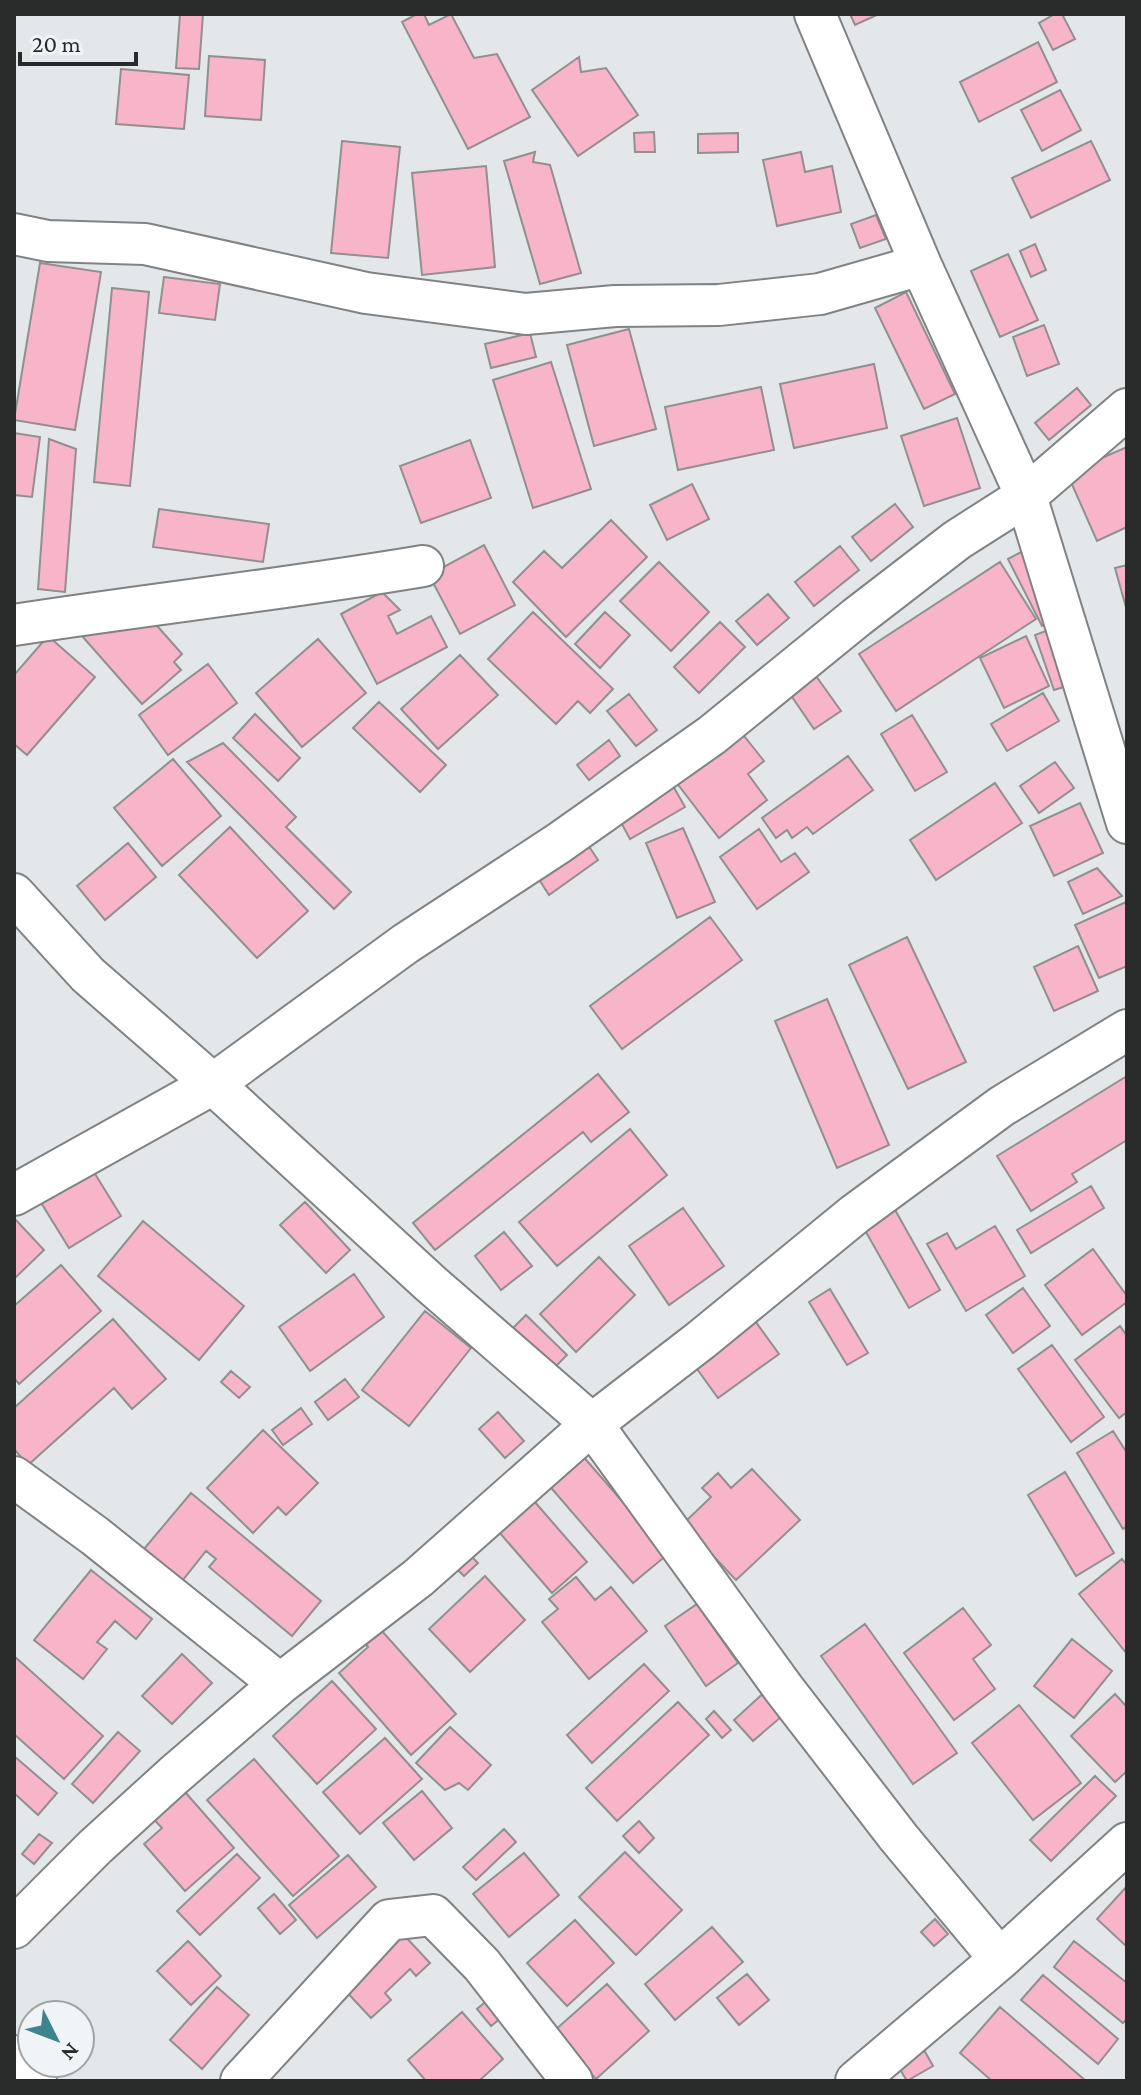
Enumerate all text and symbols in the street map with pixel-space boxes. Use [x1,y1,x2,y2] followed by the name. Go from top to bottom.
[20,16,136,66] scale bar
[32,30,81,57] text: 20 m
[16,1999,96,2079] north arrow
[56,2038,85,2066] text: N

